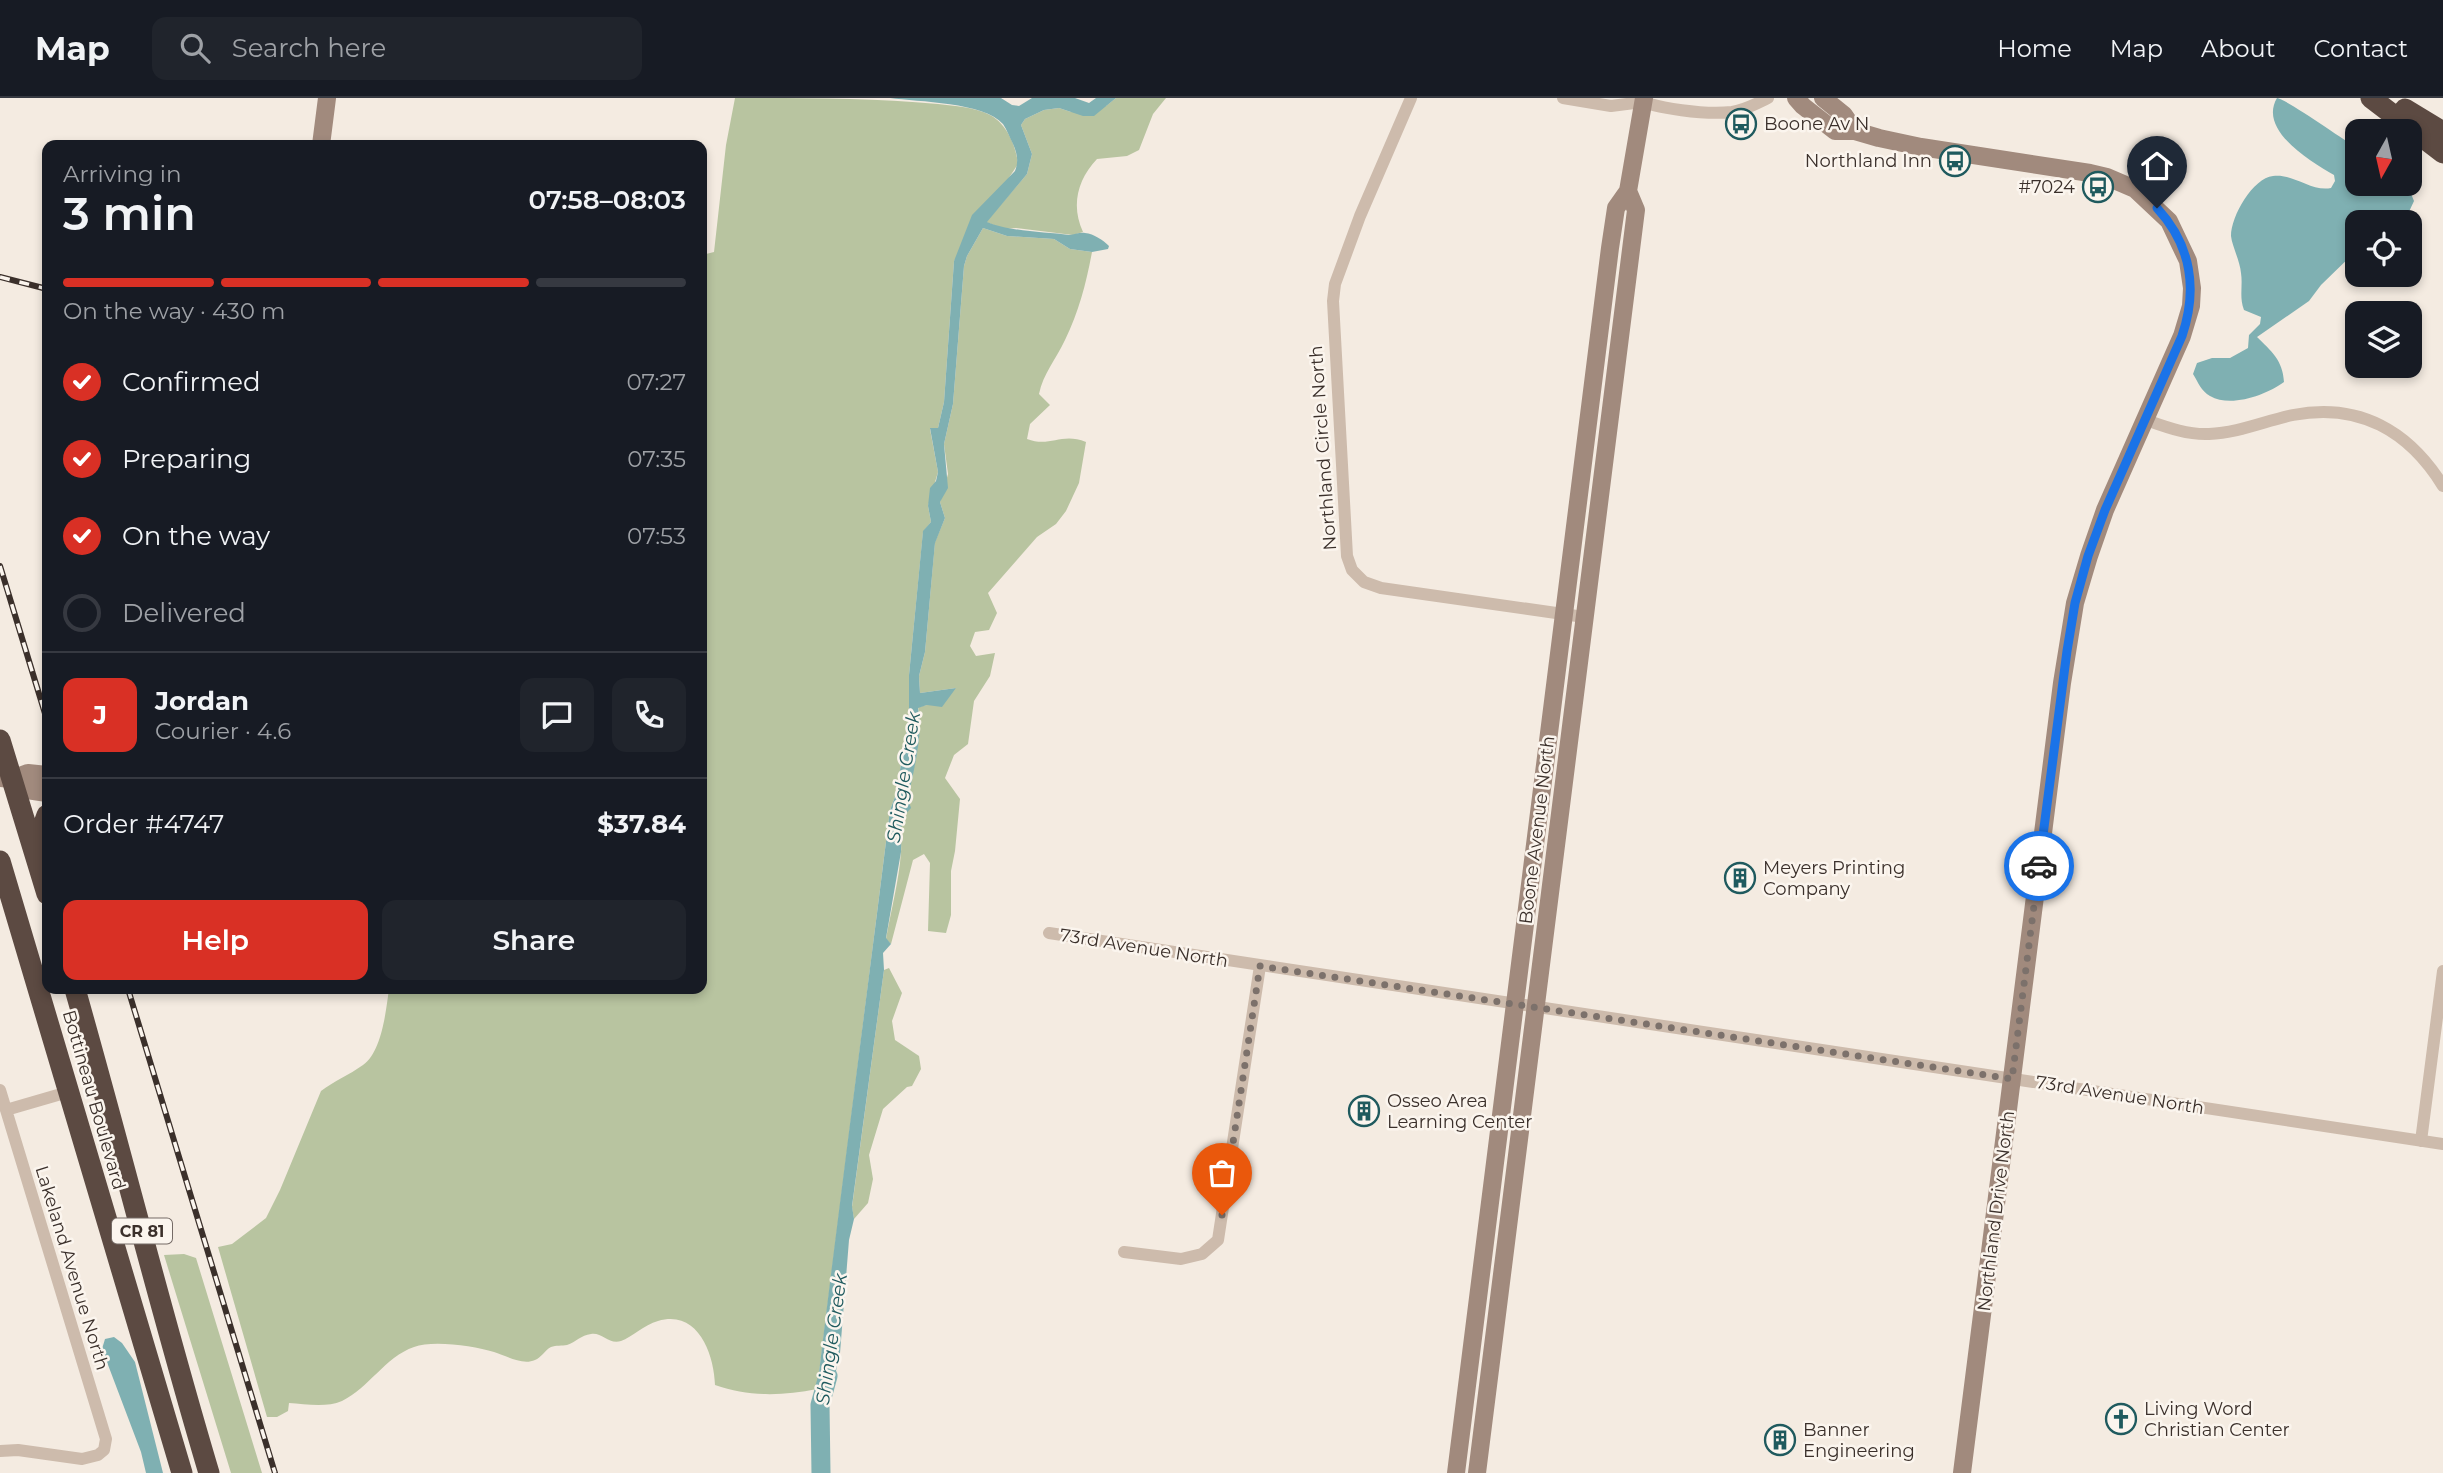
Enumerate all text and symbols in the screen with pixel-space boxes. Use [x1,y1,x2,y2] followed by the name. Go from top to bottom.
[152,17,642,80] search box
[35,28,110,68] text: Map
[176,29,214,67] icon: search
[232,32,386,64] text: Search here
[1997,34,2072,63] text: Home
[2110,34,2163,63] text: Map
[2201,34,2275,63] text: About
[2313,34,2408,63] text: Contact
[1724,107,1758,141] bus stop icon: Boone Av N
[1764,113,1869,135] place label: Boone Av N
[2345,119,2422,196] north arrow
[2345,119,2422,378] map controls
[2127,136,2187,208] pin
[1938,144,1972,178] bus stop icon: Northland Inn
[2138,147,2176,185] icon: home
[1805,150,1932,172] place label: Northland Inn
[63,160,182,188] text: Arriving in
[2081,170,2115,204] bus stop icon: #7024
[2019,176,2075,198] place label: #7024
[529,184,686,216] text: 07:58–08:03
[63,185,196,242] text: 3 min
[2345,210,2422,287] button: locate
[63,297,285,325] text: On the way · 430 m
[2345,301,2422,378] button: layers
[1305,345,1341,551] street label: Northland Circle North
[63,363,101,401] icon: check
[122,366,261,398] text: Confirmed
[626,368,686,396] text: 07:27
[63,440,101,478] icon: check
[122,443,251,475] text: Preparing
[627,445,686,473] text: 07:35
[63,517,101,555] icon: check
[122,520,270,552] text: On the way
[627,522,686,550] text: 07:53
[122,597,246,629] text: Delivered
[520,678,594,752] button: chat
[612,678,686,752] button: phone
[155,685,249,717] text: Jordan
[93,699,107,731] text: J
[882,709,925,844] water label: Shingle Creek
[155,717,291,745] text: Courier · 4.6
[1515,735,1559,925] street label: Boone Avenue North
[63,808,224,840] text: Order #4747
[597,808,686,840] text: $37.84
[2004,831,2074,901] courier
[2020,847,2058,885] icon: car
[1763,857,1905,900] place label: Meyers Printing Company
[1723,861,1757,895] building icon: Meyers Printing Company
[63,900,368,980] button: Help
[382,900,686,980] button: Share
[1058,924,1230,972] street label: 73rd Avenue North
[58,1008,130,1192] street label: Bottineau Boulevard
[2034,1071,2206,1119] street label: 73rd Avenue North
[1387,1090,1532,1133] place label: Osseo Area Learning Center
[1347,1094,1381,1128] building icon: Osseo Area Learning Center
[1973,1109,2019,1313] street label: Northland Drive North
[1192,1143,1252,1215] pin
[1203,1154,1241,1192] icon: bag
[30,1163,114,1373] street label: Lakeland Avenue North
[112,1218,172,1244] road number: CR 81
[811,1271,852,1406] water label: Shingle Creek
[2144,1398,2290,1441] place label: Living Word Christian Center
[2104,1402,2138,1436] church icon: Living Word Christian Center
[1803,1419,1915,1462] place label: Banner Engineering
[1763,1423,1797,1457] building icon: Banner Engineering

